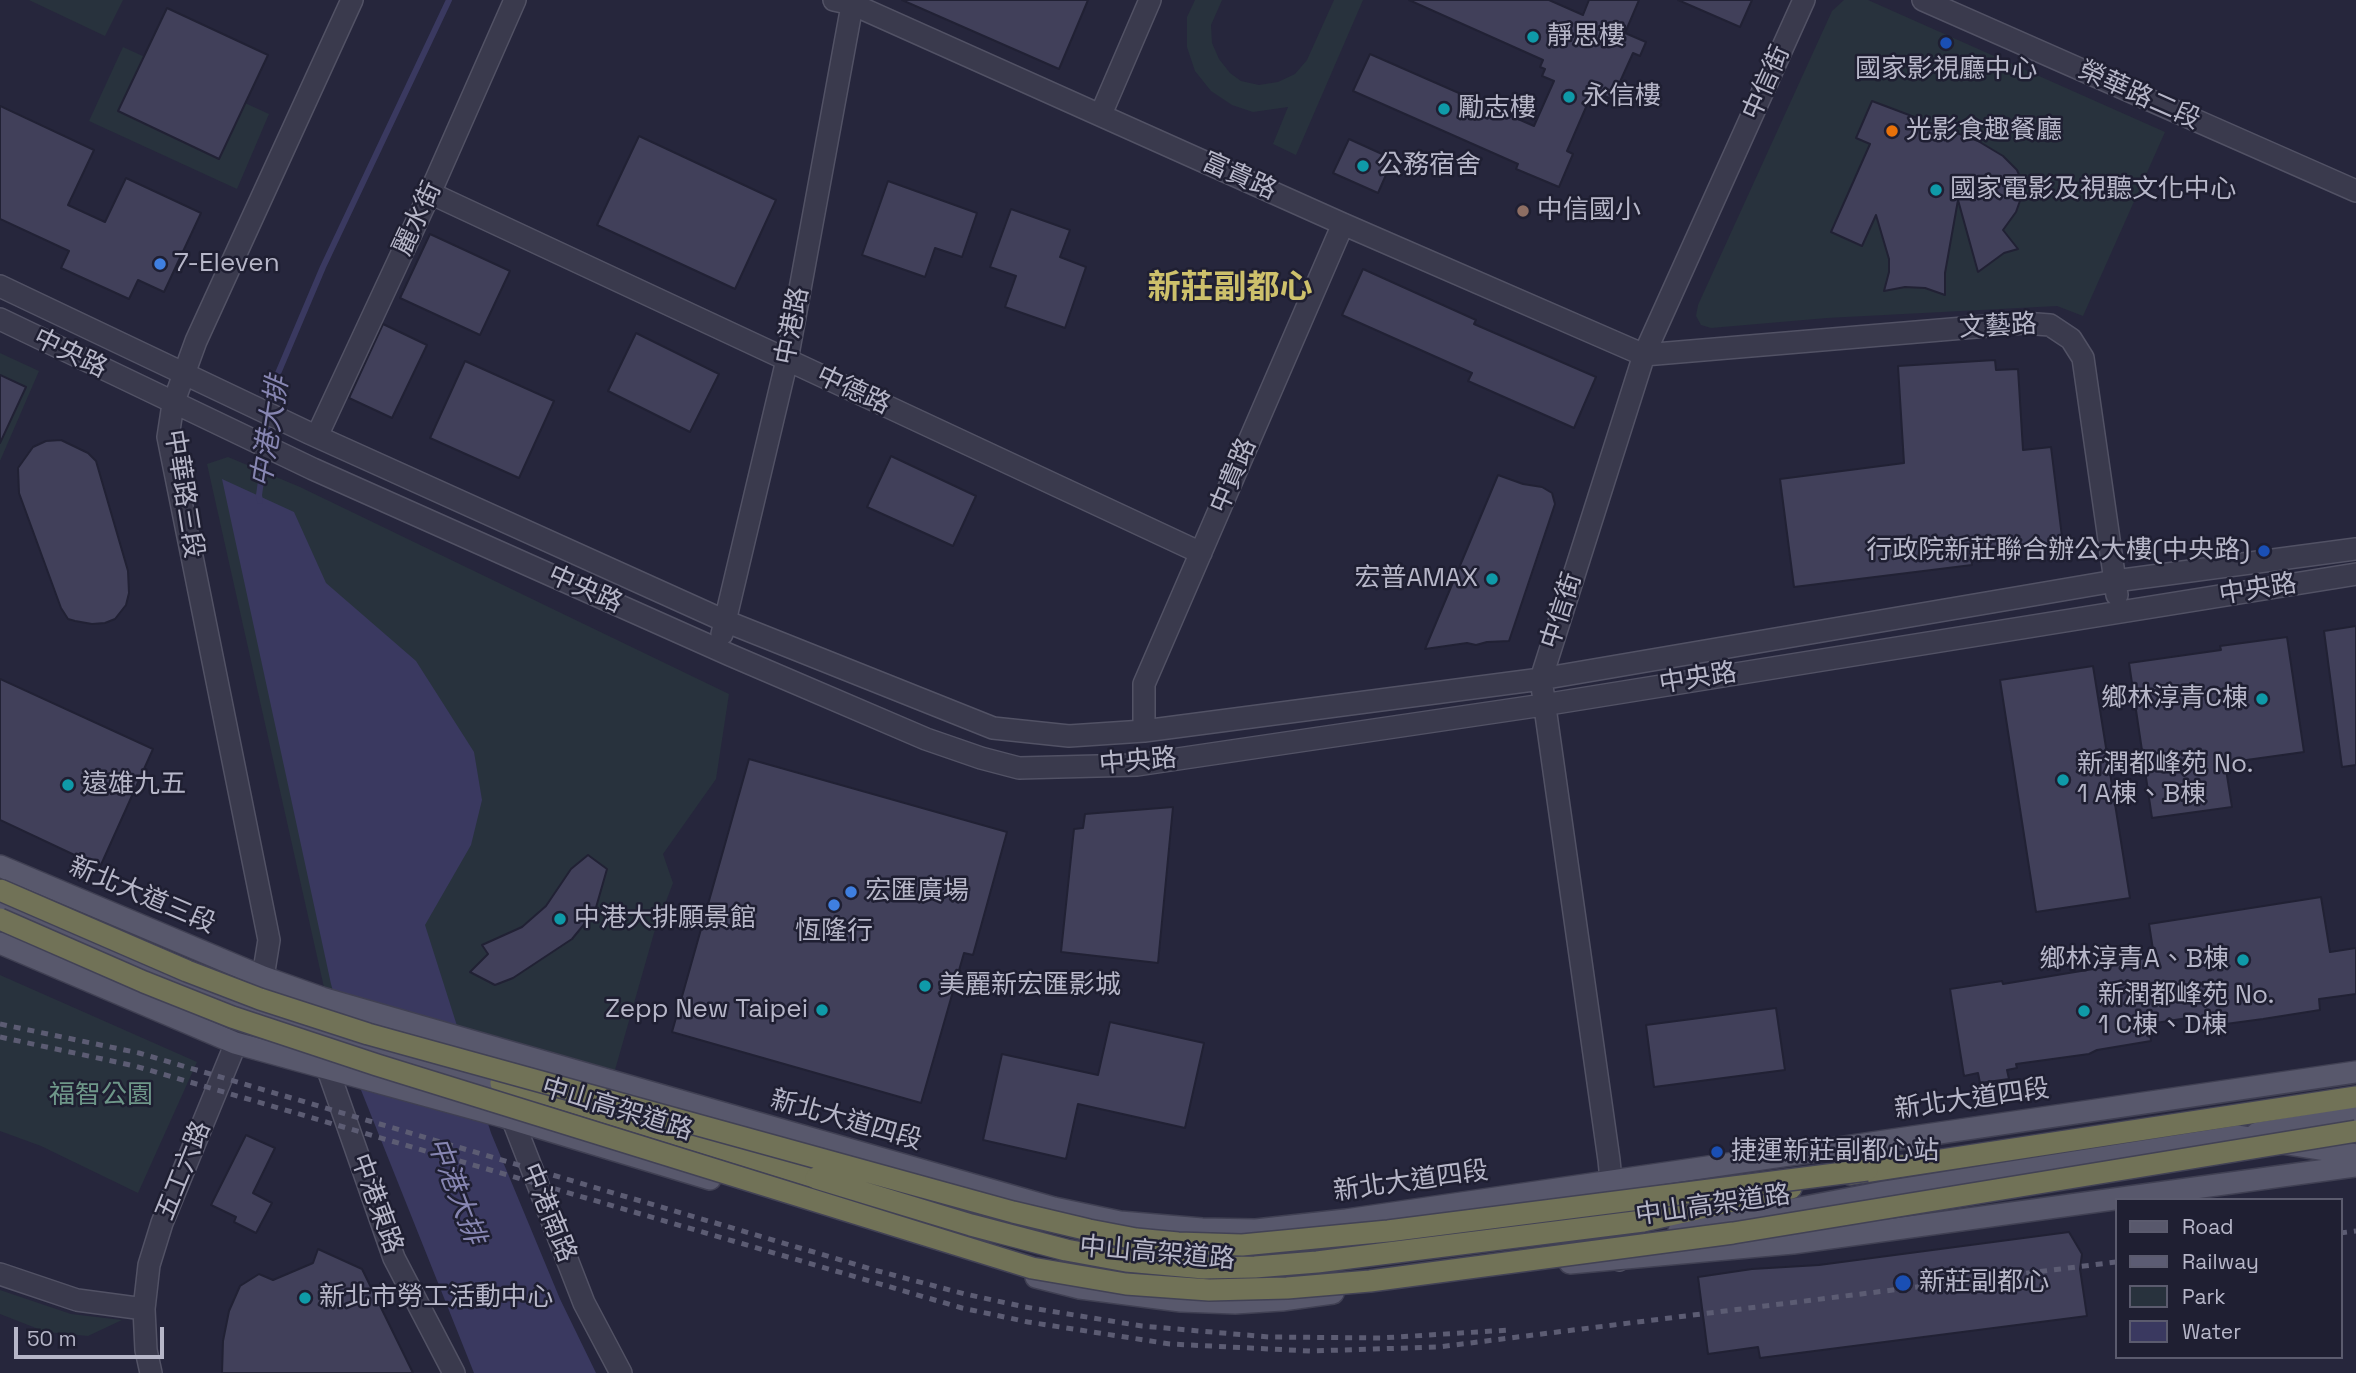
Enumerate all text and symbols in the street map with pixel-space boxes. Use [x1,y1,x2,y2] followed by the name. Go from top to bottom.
[1547,21,1625,53] place label: 靜思樓
[1525,29,1541,45] marker: 靜思樓
[1938,35,1954,51] marker: 國家影視廳中心
[1737,41,1797,125] street label: 中信街
[1855,54,2037,86] place label: 國家影視廳中心
[2073,55,2205,137] street label: 榮華路二段
[1583,81,1661,113] place label: 永信樓
[1561,89,1577,105] marker: 永信樓
[1458,93,1536,125] place label: 勵志樓
[1436,101,1452,117] marker: 勵志樓
[1906,115,2062,147] place label: 光影食趣餐廳
[1884,123,1900,139] marker: 光影食趣餐廳
[1197,147,1281,207] street label: 富貴路
[1377,150,1481,182] place label: 公務宿舍
[1355,158,1371,174] marker: 公務宿舍
[1950,174,2236,206] place label: 國家電影及視聽文化中心
[387,177,449,261] street label: 麗水街
[1928,182,1944,198] marker: 國家電影及視聽文化中心
[1537,195,1641,227] place label: 中信國小
[1515,203,1531,219] marker: 中信國小
[174,248,280,280] place label: 7-Eleven
[152,256,168,272] marker: 7-Eleven
[1148,269,1312,309] district label: 新莊副都心
[770,285,816,367] street label: 中港路
[1958,309,2038,345] street label: 文藝路
[28,323,112,385] street label: 中央路
[811,360,895,422] street label: 中德路
[246,374,296,490] water label: 中港大排
[157,427,209,561] street label: 中華路三段
[1204,434,1264,518] street label: 中貴路
[1866,535,2250,567] place label: 行政院新莊聯合辦公大樓(中央路)
[2256,543,2272,559] marker: 行政院新莊聯合辦公大樓(中央路)
[543,560,627,620] street label: 中央路
[1354,563,1478,595] place label: 宏普AMAX
[2217,568,2299,612] street label: 中央路
[1535,569,1589,653] street label: 中信街
[1484,571,1500,587] marker: 宏普AMAX
[1657,657,1739,701] street label: 中央路
[2101,683,2248,715] place label: 鄉林淳青C棟
[2254,691,2270,707] marker: 鄉林淳青C棟
[1098,743,1178,781] street label: 中央路
[2077,749,2253,810] place label: 新潤都峰苑 No. 1 A棟、B棟
[82,769,186,801] place label: 遠雄九五
[2055,772,2071,788] marker: 新潤都峰苑 No. 1 A棟、B棟
[60,777,76,793] marker: 遠雄九五
[64,851,220,941] street label: 新北大道三段
[865,876,969,908] place label: 宏匯廣場
[843,884,859,900] marker: 宏匯廣場
[826,897,842,913] marker: 恆隆行
[574,903,756,935] place label: 中港大排願景館
[552,911,568,927] marker: 中港大排願景館
[795,916,873,948] place label: 恆隆行
[2039,944,2229,976] place label: 鄉林淳青A、B棟
[2235,952,2251,968] marker: 鄉林淳青A、B棟
[939,970,1121,1002] place label: 美麗新宏匯影城
[917,978,933,994] marker: 美麗新宏匯影城
[2098,980,2274,1042] place label: 新潤都峰苑 No. 1 C棟、D棟
[605,994,808,1026] place label: Zepp New Taipei
[814,1002,830,1018] marker: Zepp New Taipei
[2076,1003,2092,1019] marker: 新潤都峰苑 No. 1 C棟、D棟
[538,1072,696,1148] street label: 中山高架道路
[1893,1074,2051,1126] street label: 新北大道四段
[49,1080,153,1112] park label: 福智公園
[767,1085,925,1157] street label: 新北大道四段
[150,1117,218,1225] street label: 五工六路
[419,1133,491,1249] water label: 中港大排
[1731,1136,1939,1168] place label: 捷運新莊副都心站
[1709,1144,1725,1160] marker: 捷運新莊副都心站
[344,1150,408,1258] street label: 中港東路
[1332,1156,1490,1208] street label: 新北大道四段
[514,1159,582,1267] street label: 中港南路
[1634,1180,1792,1232] street label: 中山高架道路
[2114,1198,2342,1359] legend
[2182,1213,2234,1240] text: Road
[1078,1232,1236,1276] street label: 中山高架道路
[2182,1248,2259,1275] text: Railway
[1919,1267,2049,1299] place label: 新莊副都心
[1893,1273,1913,1293] marker: 新莊副都心
[319,1282,553,1314] place label: 新北市勞工活動中心
[2182,1283,2226,1310] text: Park
[297,1290,313,1306] marker: 新北市勞工活動中心
[18,1314,168,1358] scale bar
[2182,1318,2241,1345] text: Water
[27,1325,77,1352] text: 50 m

